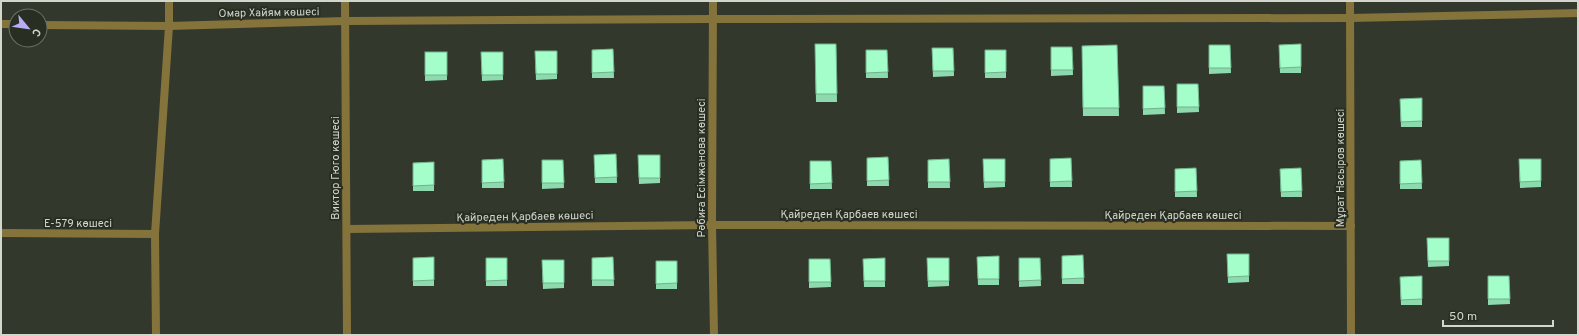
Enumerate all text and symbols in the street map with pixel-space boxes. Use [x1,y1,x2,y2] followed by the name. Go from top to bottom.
[218,5,320,21] street label: Омар Хайям көшесі
[8,8,48,48] north arrow
[28,26,44,39] text: С
[695,99,709,237] street label: Рәбиға Есімжанова көшесі
[1334,109,1348,227] street label: Мұрат Насыров көшесі
[329,116,343,220] street label: Виктор Гюго көшесі
[780,208,918,222] street label: Қайреден Қарбаев көшесі
[456,209,594,225] street label: Қайреден Қарбаев көшесі
[1104,209,1242,223] street label: Қайреден Қарбаев көшесі
[44,217,112,231] street label: Е-579 көшесі
[1443,302,1553,328] scale bar
[1449,309,1477,325] text: 50 m

